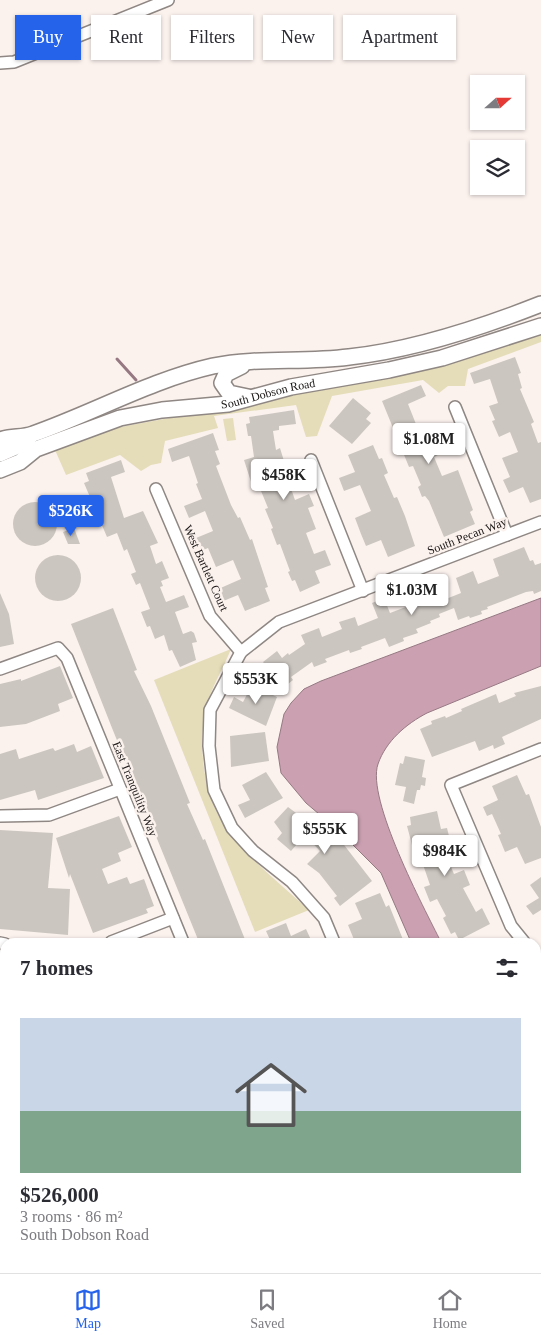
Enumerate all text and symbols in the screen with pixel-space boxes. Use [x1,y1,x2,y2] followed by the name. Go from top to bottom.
[15,15,81,60] chip: Buy
[91,15,161,60] chip: Rent
[171,15,253,60] chip: Filters
[263,15,333,60] chip: New
[343,15,456,60] chip: Apartment
[470,75,525,130] north arrow
[470,75,525,195] map controls
[470,140,525,195] button: layers
[220,376,316,412] street label: South Dobson Road
[388,422,470,465] pin: $1.08M
[403,430,455,447] text: $1.08M
[249,458,319,501] pin: $458K
[262,466,306,483] text: $458K
[36,494,106,537] pin: $526K
[49,502,93,519] text: $526K
[425,514,509,558] street label: South Pecan Way
[181,523,232,614] street label: West Bartlett Court
[371,574,453,616] pin: $1.03M
[386,581,438,598] text: $1.03M
[221,662,291,705] pin: $553K
[234,670,278,687] text: $553K
[110,739,160,839] street label: East Tranquility Way
[290,812,360,855] pin: $555K
[303,820,347,837] text: $555K
[410,834,480,877] pin: $984K
[423,842,467,859] text: $984K
[493,954,521,982] icon: filters
[20,956,93,980] text: 7 homes
[226,1050,316,1140] icon: home
[20,1183,99,1207] text: $526,000
[20,1208,123,1225] text: 3 rooms · 86 m²
[20,1226,149,1243] text: South Dobson Road
[74,1286,102,1332] tab: Map
[250,1286,285,1332] tab: Saved
[433,1286,467,1332] tab: Home

